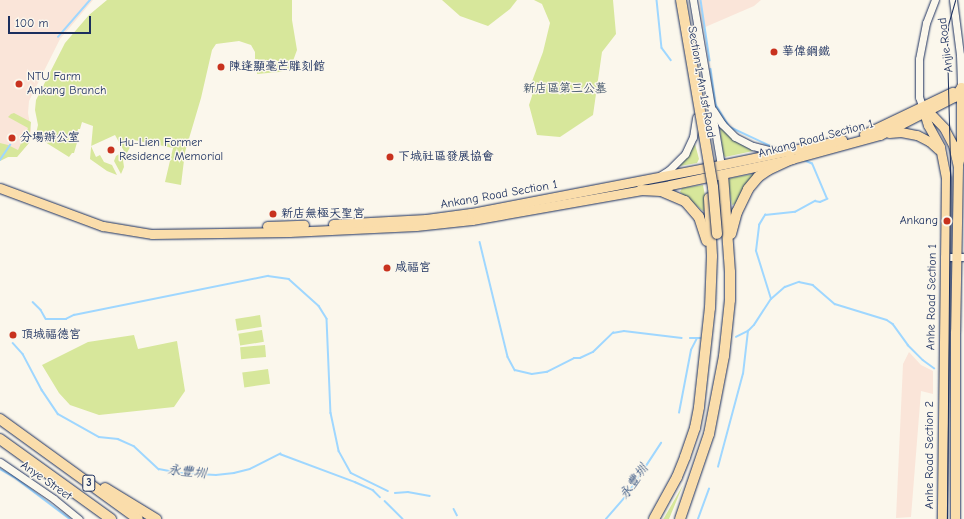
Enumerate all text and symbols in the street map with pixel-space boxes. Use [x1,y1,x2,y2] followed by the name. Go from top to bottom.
[10,8,93,34] scale bar
[15,16,48,30] text: 100 m
[935,17,957,73] street label: Anjie Road
[684,25,718,139] street label: Section 1, An 1st Road
[782,45,830,59] place label: 華偉鋼鐵
[769,47,779,57] marker: 華偉鋼鐵
[229,60,325,74] place label: 陳逢顯毫芒雕刻館
[216,62,226,72] marker: 陳逢顯毫芒雕刻館
[27,70,106,98] place label: NTU Farm Ankang Branch
[14,79,24,89] marker: NTU Farm Ankang Branch
[523,82,607,96] park label: 新店區第三公墓
[757,117,875,161] street label: Ankang Road Section 1
[20,131,80,145] place label: 分場辦公室
[7,133,17,143] marker: 分場辦公室
[119,136,223,164] place label: Hu-Lien Former Residence Memorial
[106,145,116,155] marker: Hu-Lien Former Residence Memorial
[398,150,494,164] place label: 下城社區發展協會
[385,152,395,162] marker: 下城社區發展協會
[439,178,559,212] street label: Ankang Road Section 1
[281,207,365,221] place label: 新店無極天聖宮
[268,209,278,219] marker: 新店無極天聖宮
[900,214,938,228] place label: Ankang
[941,215,953,227] marker: Ankang
[924,244,940,350] street label: Anhe Road Section 1
[395,261,431,275] place label: 咸福宮
[382,263,392,273] marker: 咸福宮
[21,328,81,342] place label: 頂城福德宮
[8,330,18,340] marker: 頂城福德宮
[923,401,937,509] street label: Anhe Road Section 2
[18,458,74,504] street label: Anye Street
[167,462,207,482] water label: 永豐圳
[616,462,652,502] water label: 永豐圳
[82,474,96,492] road number: 3

